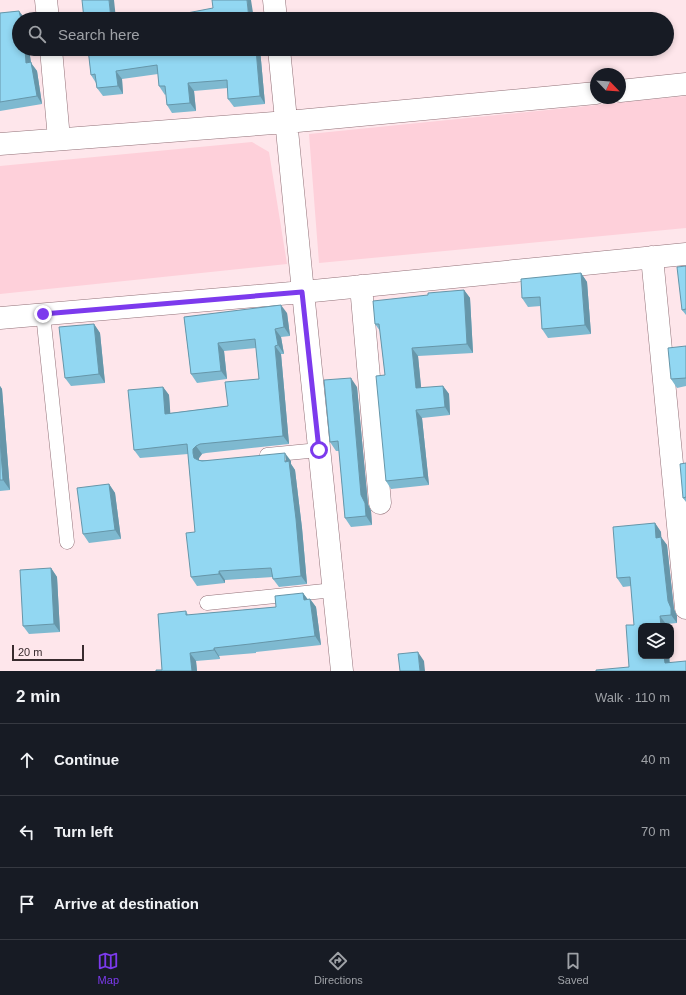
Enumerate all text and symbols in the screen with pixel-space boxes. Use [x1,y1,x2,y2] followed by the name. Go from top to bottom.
[12,12,674,56] search box
[26,23,48,45] icon: search
[58,26,140,43] text: Search here
[590,68,626,104] north arrow
[34,305,52,323] route end
[310,441,328,459] route start
[638,623,674,659] map controls
[638,623,674,659] button: layers
[12,643,84,662] scale bar
[18,646,42,658] text: 20 m
[16,687,60,706] text: 2 min
[595,690,670,705] text: Walk · 110 m
[16,749,38,771] icon: ahead
[54,751,119,768] text: Continue
[641,752,670,767] text: 40 m
[16,821,38,843] icon: left
[54,823,113,840] text: Turn left
[641,824,670,839] text: 70 m
[16,893,38,915] icon: arrive
[54,895,199,912] text: Arrive at destination
[97,950,119,986] tab: Map
[314,950,363,986] tab: Directions
[557,950,589,986] tab: Saved

